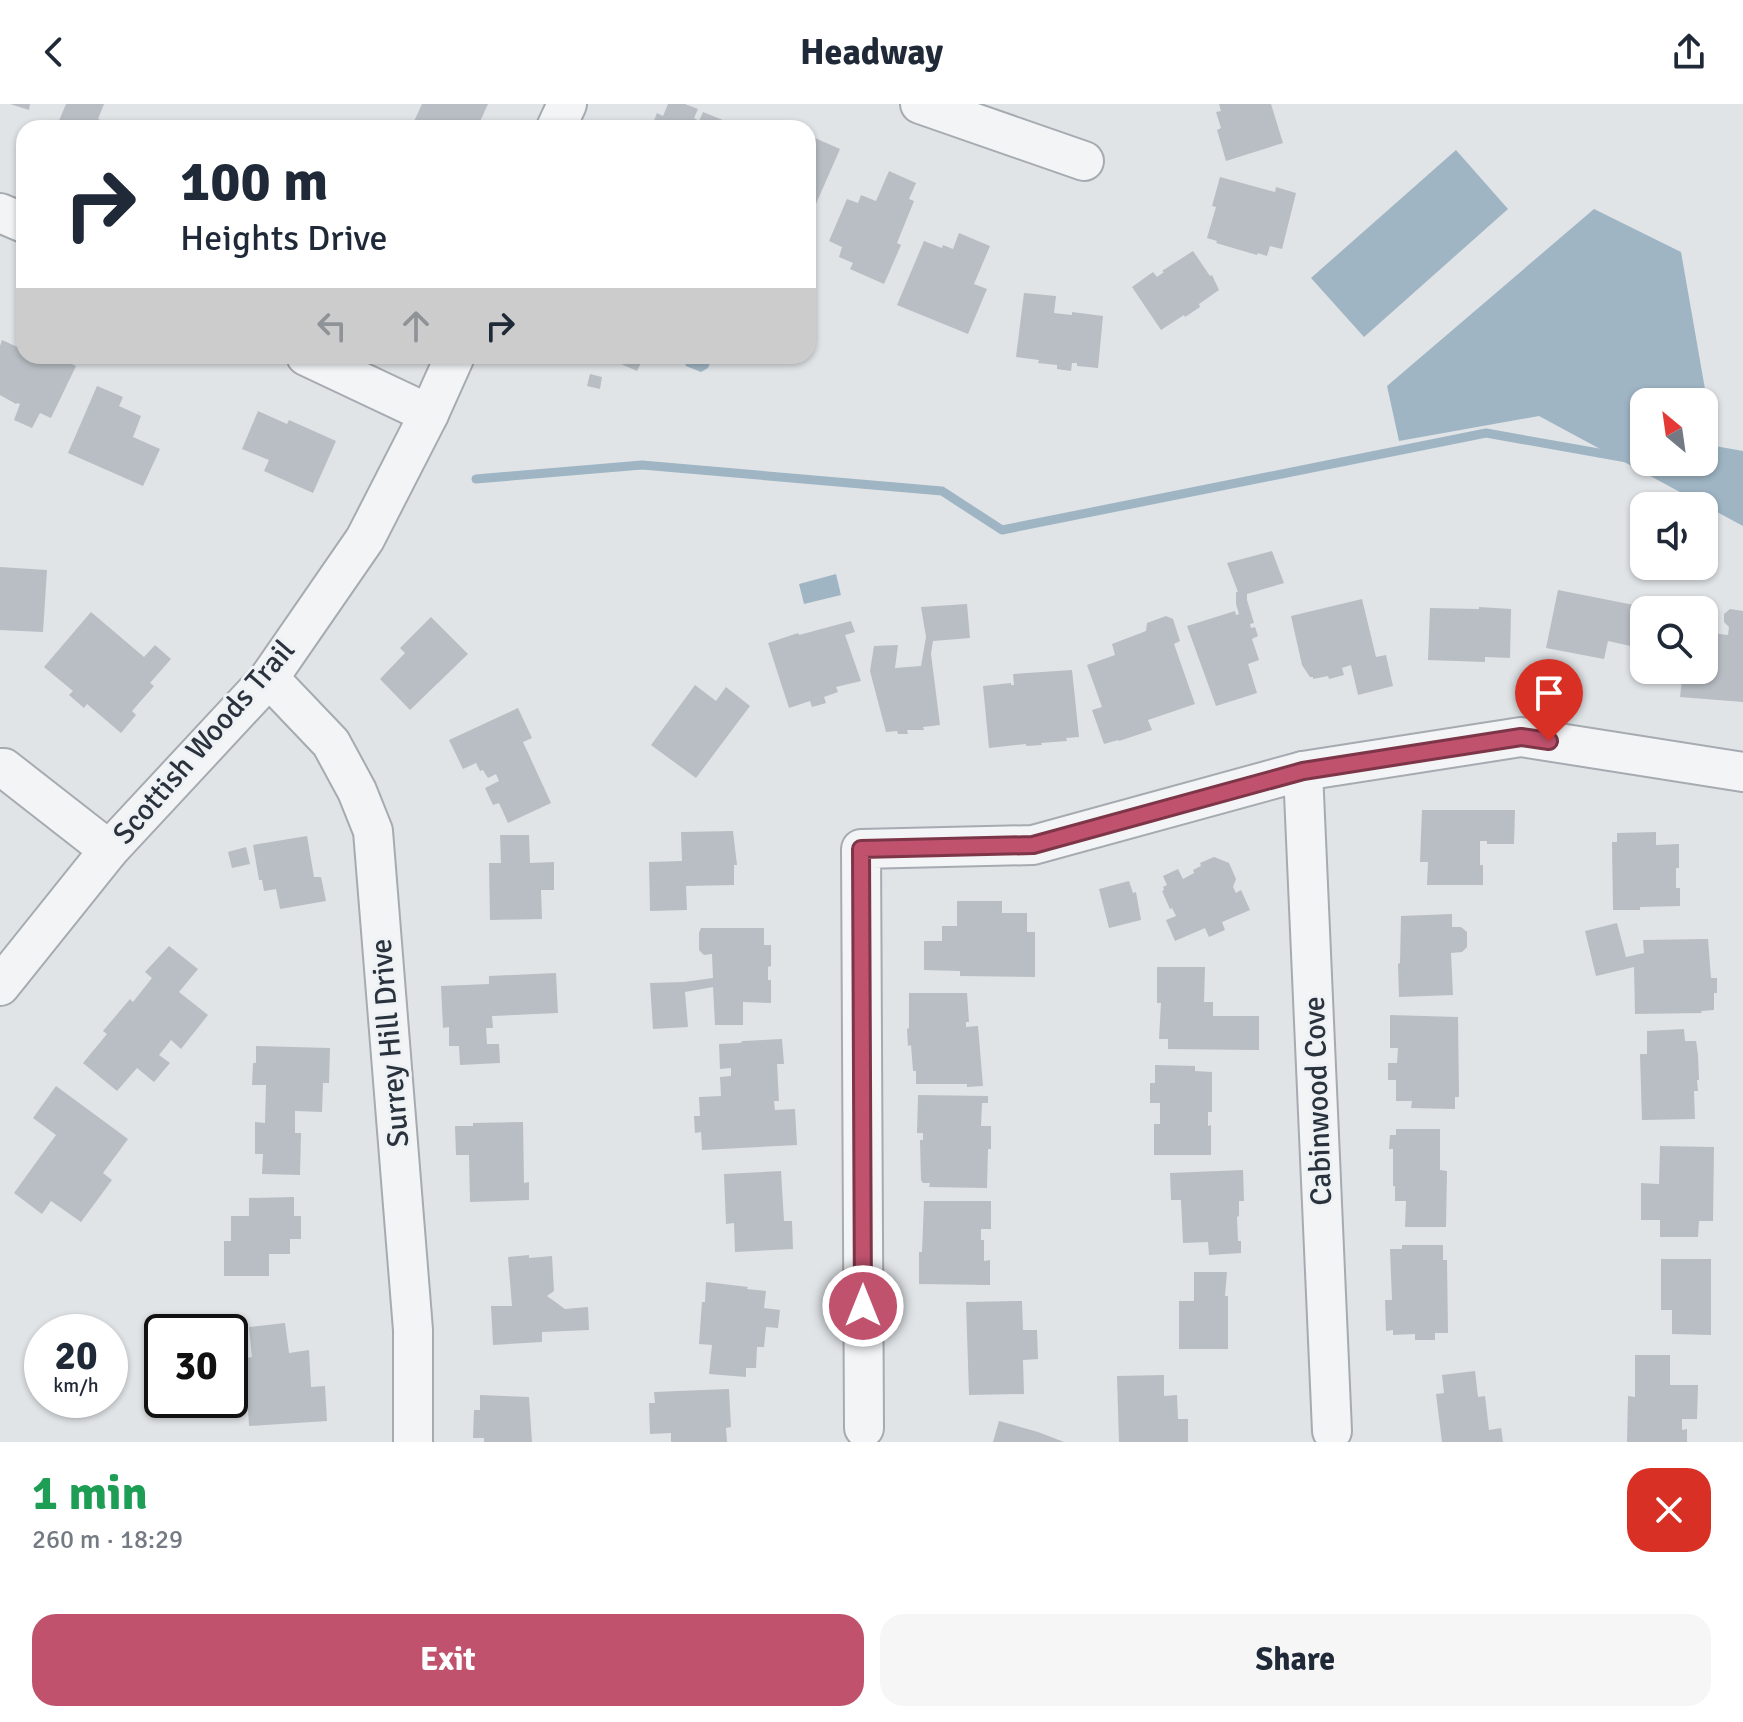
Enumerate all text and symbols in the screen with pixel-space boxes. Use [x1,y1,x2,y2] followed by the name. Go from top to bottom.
[32,30,76,74] icon: back
[800,30,943,75] text: Headway
[1667,30,1711,74] icon: share
[180,147,328,216] text: 100 m
[48,152,152,256] icon: right
[180,216,387,261] text: Heights Drive
[310,304,354,348] icon: left
[394,304,438,348] icon: ahead
[478,304,522,348] icon: right
[1630,388,1718,476] north arrow
[1630,388,1718,684] map controls
[1630,492,1718,580] button: sound
[1630,596,1718,684] button: search
[105,632,303,852] street label: Scottish Woods Trail
[1515,659,1583,741] pin
[1527,671,1571,715] icon: arrive
[362,937,418,1149] street label: Surrey Hill Drive
[1296,996,1340,1206] street label: Cabinwood Cove
[821,1264,905,1348] position arrow
[144,1314,248,1418] speed limit sign: 30
[54,1331,98,1381] text: 20
[53,1373,99,1398] text: km/h
[32,1464,148,1523] text: 1 min
[1627,1468,1711,1552] button: close
[32,1524,183,1556] text: 260 m · 18:29
[32,1614,864,1706] button: Exit
[880,1614,1711,1706] button: Share

